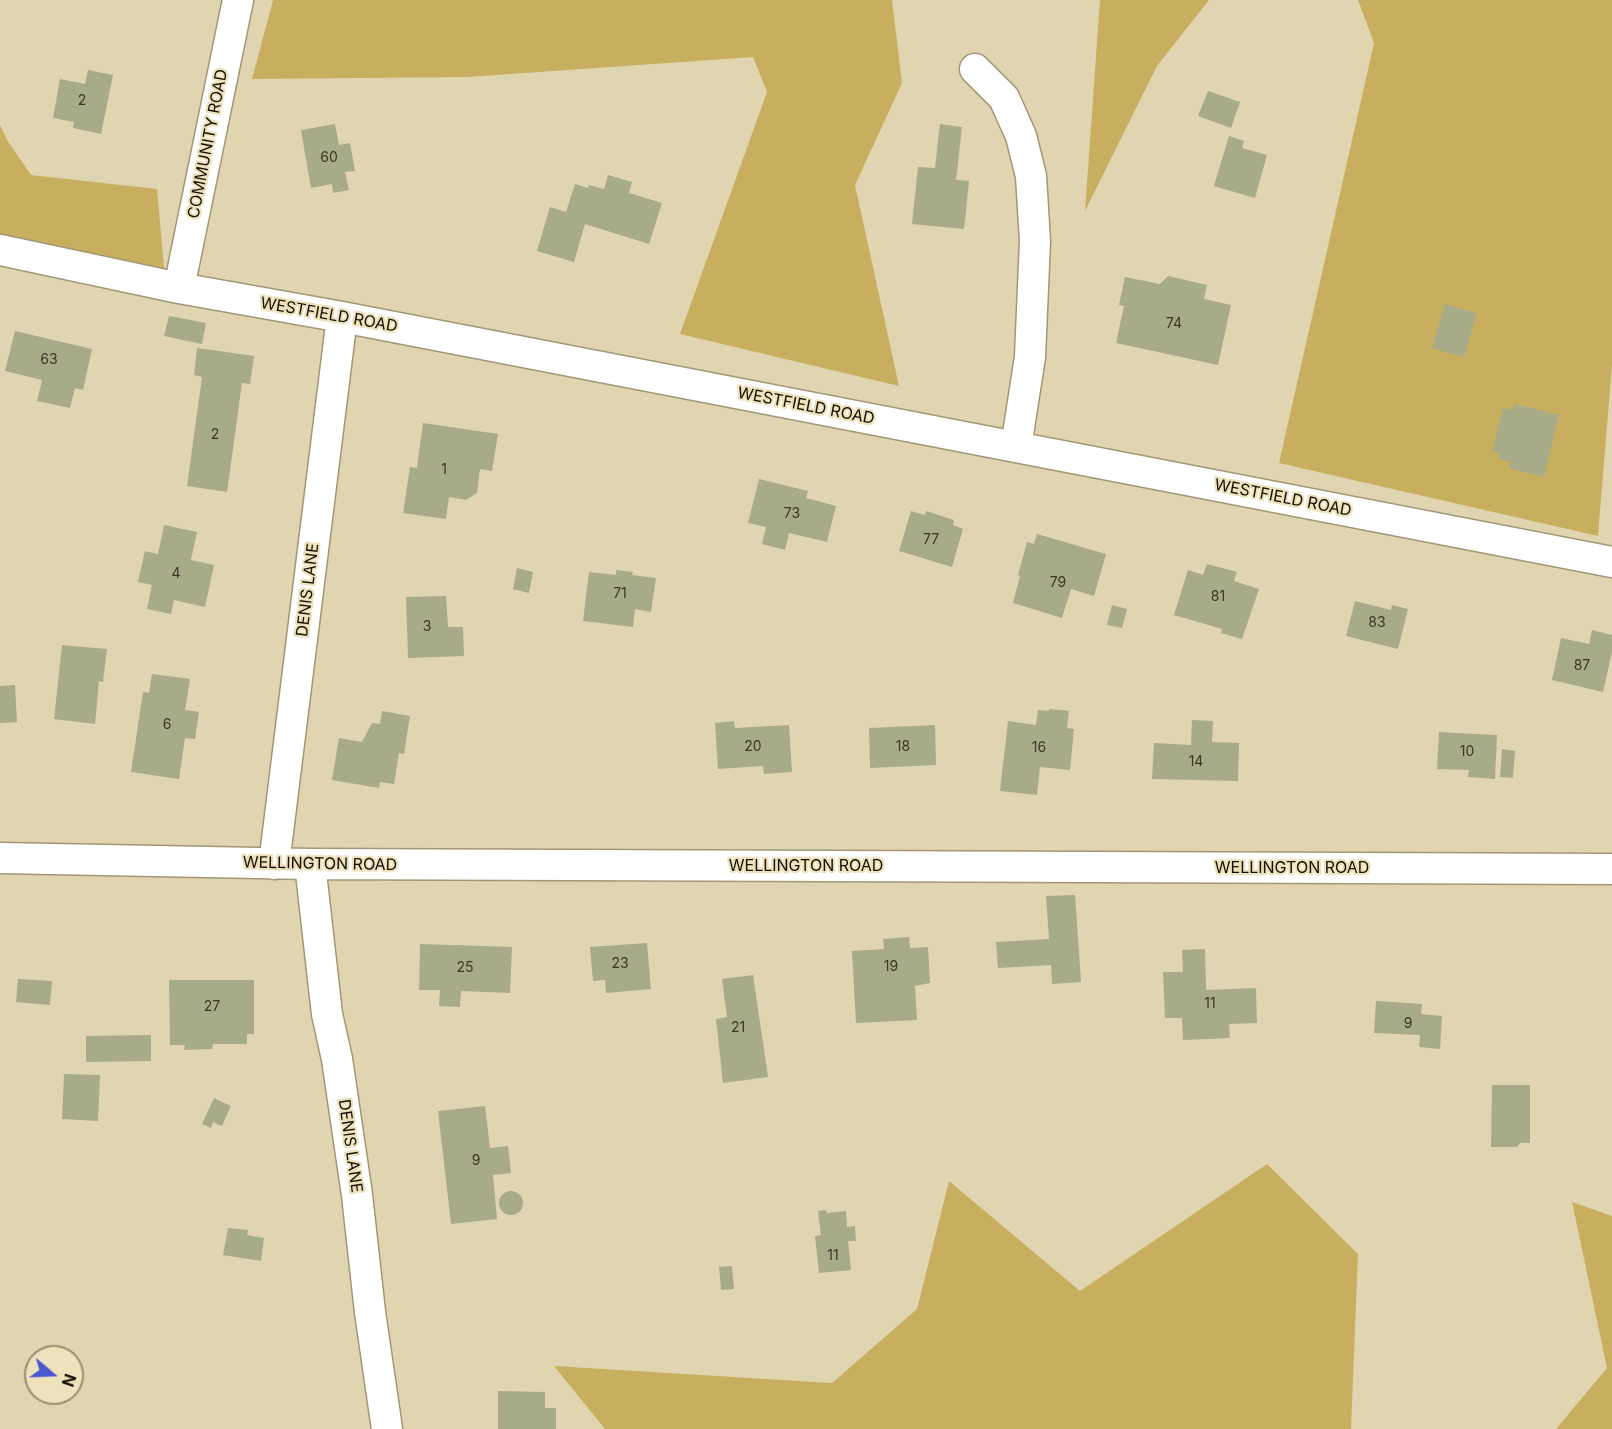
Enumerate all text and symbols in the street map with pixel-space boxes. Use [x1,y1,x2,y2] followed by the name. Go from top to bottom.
[184,68,232,220] street label: COMMUNITY ROAD
[78,93,86,109] house number: 2
[320,150,338,166] house number: 60
[259,293,399,337] street label: WESTFIELD ROAD
[1166,316,1182,332] house number: 74
[40,352,58,368] house number: 63
[736,383,876,429] street label: WESTFIELD ROAD
[211,427,219,443] house number: 2
[441,462,447,478] house number: 1
[1213,475,1353,521] street label: WESTFIELD ROAD
[784,506,800,522] house number: 73
[923,532,939,548] house number: 77
[293,542,323,638] street label: DENIS LANE
[171,566,181,582] house number: 4
[1050,575,1066,591] house number: 79
[613,586,627,602] house number: 71
[1211,589,1225,605] house number: 81
[1368,615,1386,631] house number: 83
[423,619,431,635] house number: 3
[1574,658,1590,674] house number: 87
[163,717,171,733] house number: 6
[744,739,762,755] house number: 20
[896,739,910,755] house number: 18
[1032,740,1046,756] house number: 16
[1460,744,1474,760] house number: 10
[1189,754,1203,770] house number: 14
[243,853,397,875] street label: WELLINGTON ROAD
[729,856,883,876] street label: WELLINGTON ROAD
[1215,858,1369,878] street label: WELLINGTON ROAD
[611,956,629,972] house number: 23
[884,959,898,975] house number: 19
[456,960,474,976] house number: 25
[1204,996,1216,1012] house number: 11
[204,999,220,1015] house number: 27
[1404,1016,1412,1032] house number: 9
[731,1020,745,1036] house number: 21
[334,1098,366,1194] street label: DENIS LANE
[472,1153,480,1169] house number: 9
[827,1248,839,1264] house number: 11
[24,1345,84,1405] north arrow
[58,1371,81,1389] text: N

